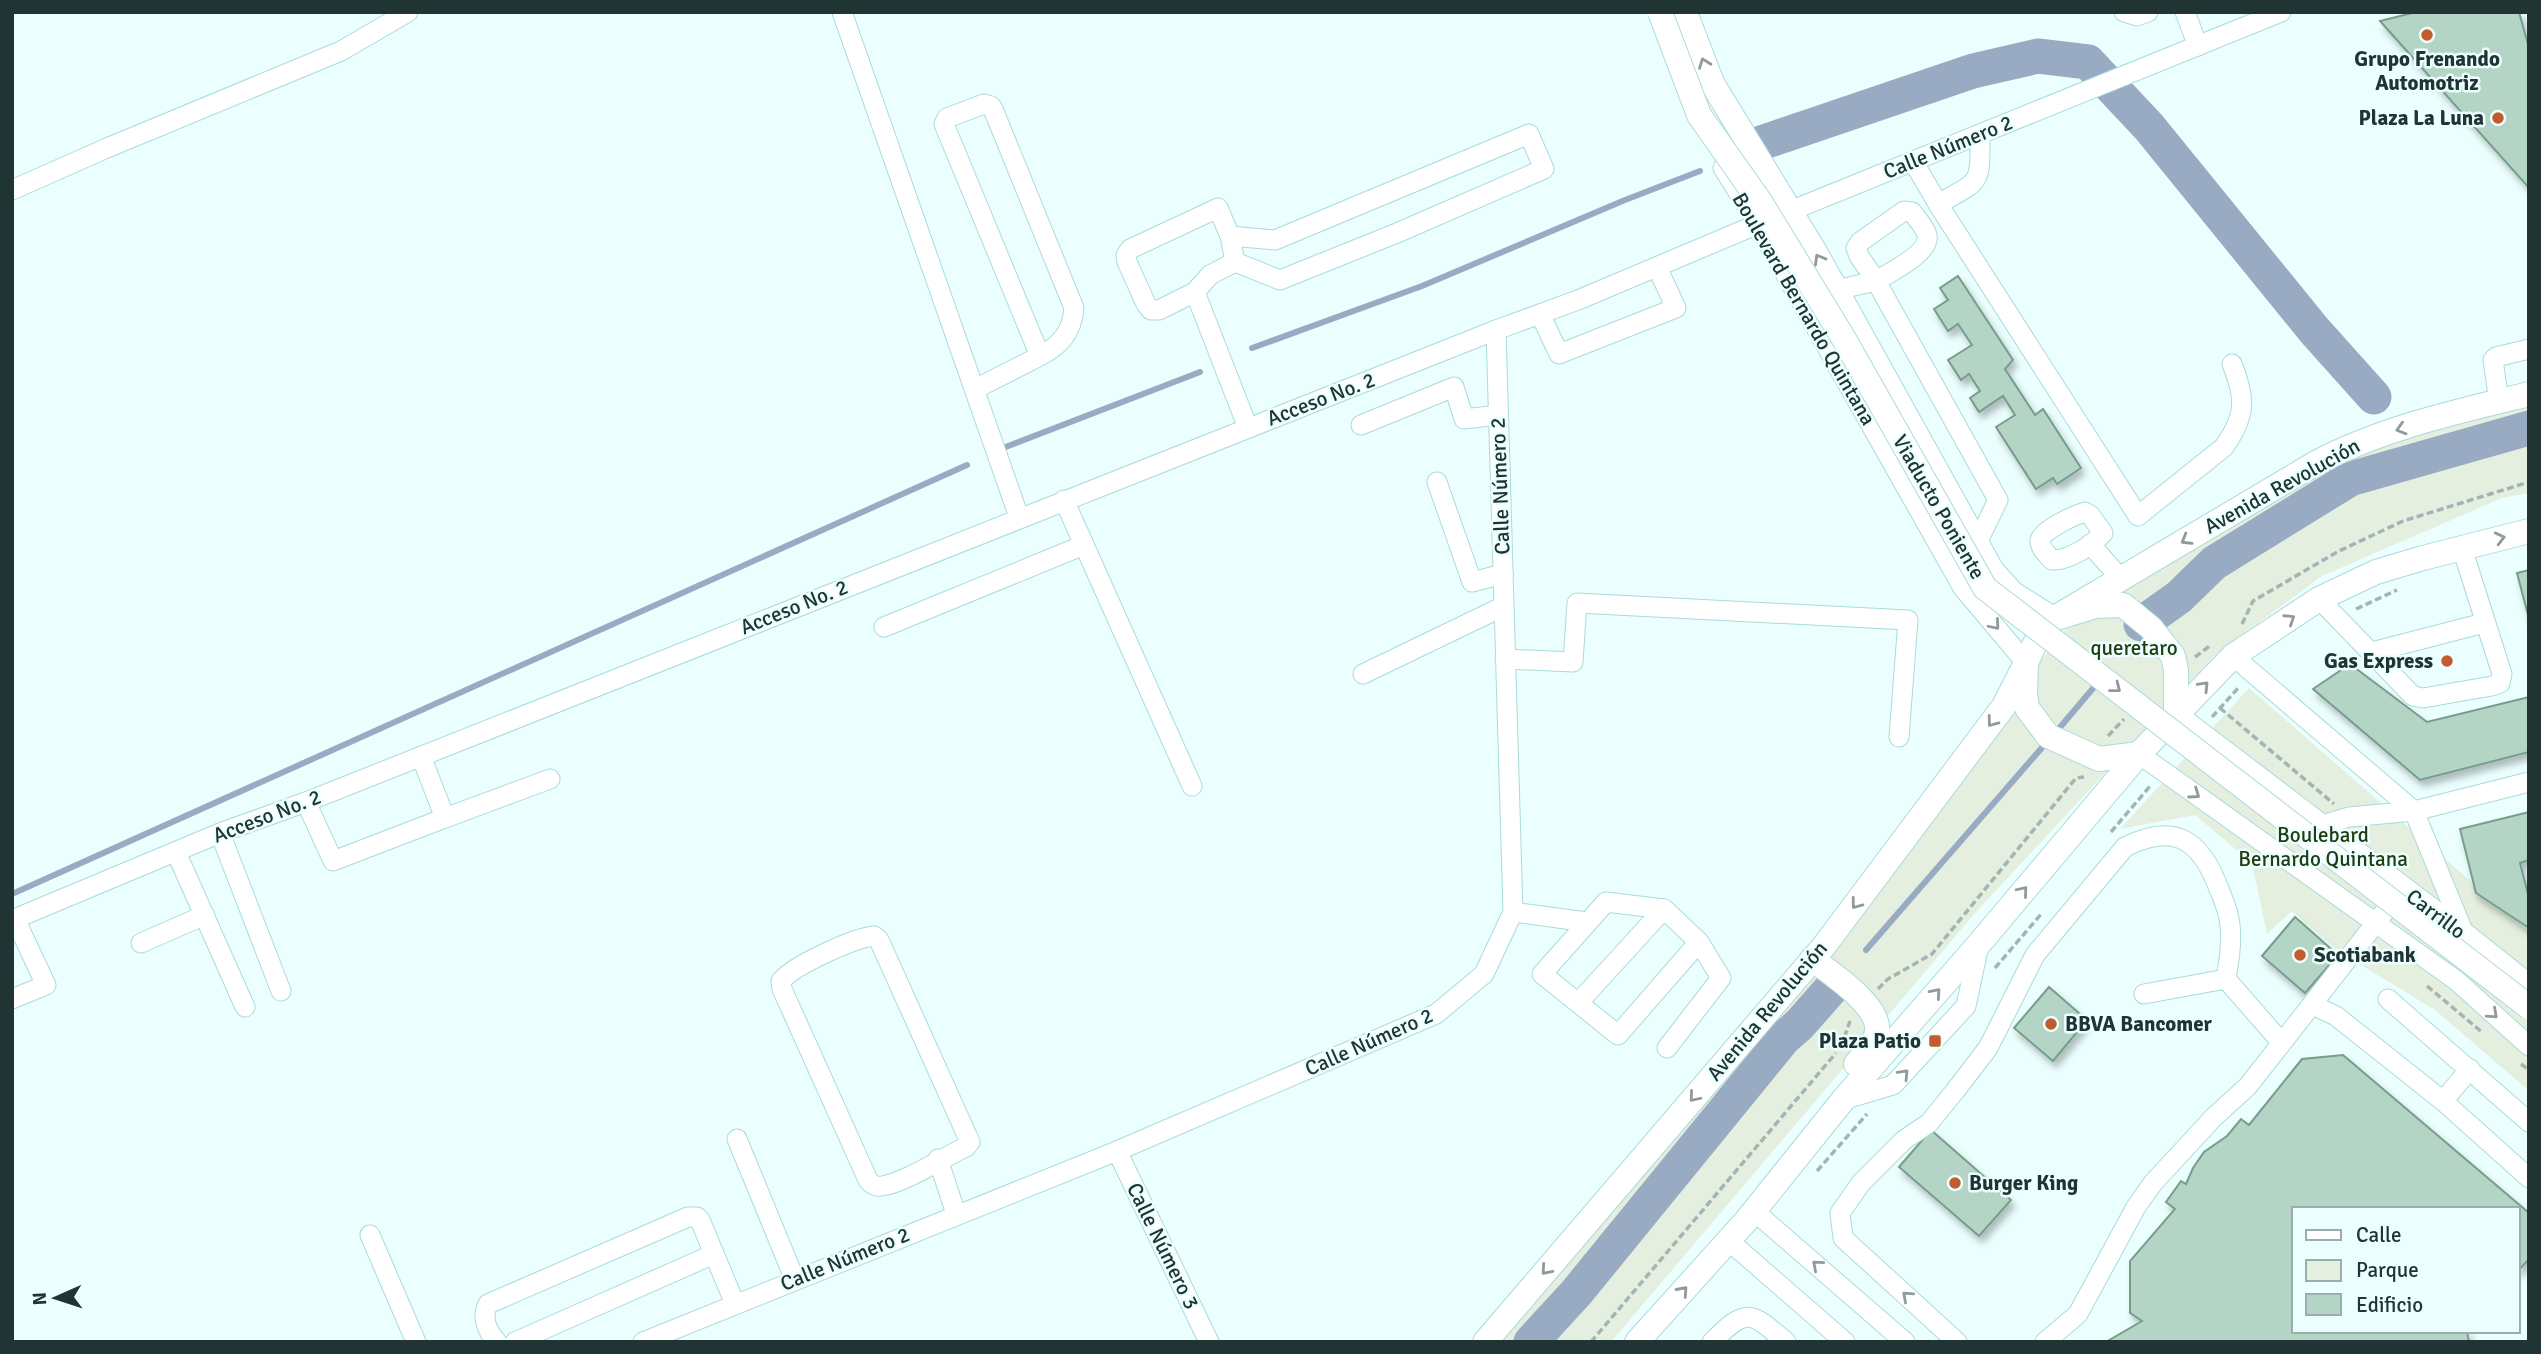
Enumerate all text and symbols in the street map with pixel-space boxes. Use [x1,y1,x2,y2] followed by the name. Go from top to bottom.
[2419,27,2435,43] marker: Grupo Frenando Automotriz
[2354,46,2500,96] place label: Grupo Frenando Automotriz
[1698,57,1712,69] one-way arrow
[2358,105,2484,131] place label: Plaza La Luna
[1879,109,2017,185] street label: Calle Número 2
[2490,110,2506,126] marker: Plaza La Luna
[1727,188,1881,430] street label: Boulevard Bernardo Quintana
[1814,253,1827,266] one-way arrow
[1263,366,1379,432] street label: Acceso No. 2
[1485,417,1515,555] street label: Calle Número 2
[2395,421,2407,435] one-way arrow
[1887,430,1991,584] street label: Viaducto Poniente
[2200,432,2364,540] street label: Avenida Revolución
[2181,532,2194,545] one-way arrow
[2494,532,2506,546] one-way arrow
[736,574,852,640] street label: Acceso No. 2
[2282,614,2295,627] one-way arrow
[1987,617,1999,630] one-way arrow
[2090,635,2178,661] park label: queretaro
[2324,648,2433,674] place label: Gas Express
[2439,653,2455,669] marker: Gas Express
[2108,680,2120,693] one-way arrow
[2196,681,2209,694] one-way arrow
[1988,714,2001,727] one-way arrow
[209,783,325,849] street label: Acceso No. 2
[2187,786,2200,798] one-way arrow
[2238,822,2408,872] park label: Boulebard Bernardo Quintana
[2401,883,2471,945] street label: Carrillo
[2015,887,2027,900] one-way arrow
[1851,896,1864,909] one-way arrow
[1701,936,1833,1086] street label: Avenida Revolución
[2314,942,2416,968] place label: Scotiabank
[2292,947,2308,963] marker: Scotiabank
[1928,988,1940,1001] one-way arrow
[1301,1002,1437,1082] street label: Calle Número 2
[2485,1006,2498,1018] one-way arrow
[2065,1011,2213,1037] place label: BBVA Bancomer
[2043,1016,2059,1032] marker: BBVA Bancomer
[1819,1028,1921,1054] place label: Plaza Patio
[1927,1033,1943,1049] marker: Plaza Patio
[1896,1069,1908,1082] one-way arrow
[1690,1089,1702,1102] one-way arrow
[1969,1170,2078,1196] place label: Burger King
[1947,1175,1963,1191] marker: Burger King
[1121,1179,1205,1313] street label: Calle Número 3
[2292,1207,2520,1333] legend
[776,1221,914,1297] street label: Calle Número 2
[2356,1222,2402,1248] text: Calle
[2356,1257,2419,1283] text: Parque
[1812,1261,1825,1273] one-way arrow
[1542,1262,1554,1275] one-way arrow
[21,1263,91,1333] north arrow
[1675,1286,1687,1299] one-way arrow
[28,1292,52,1306] text: N
[1902,1292,1915,1304] one-way arrow
[2356,1292,2423,1318] text: Edificio

